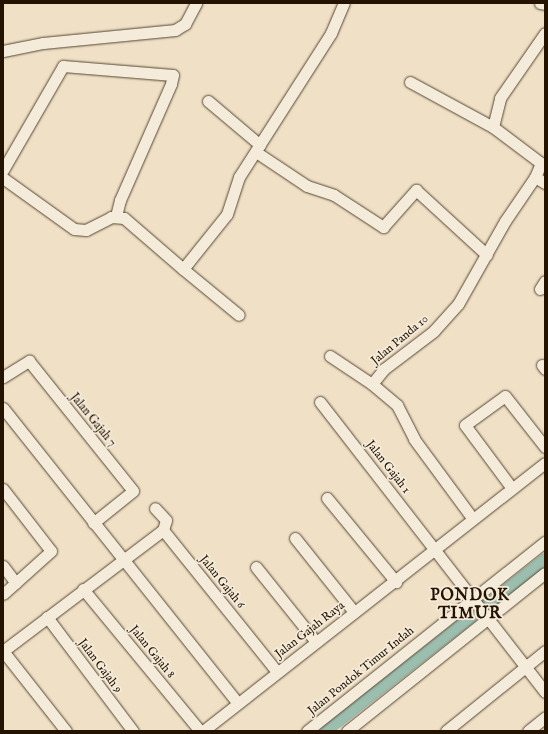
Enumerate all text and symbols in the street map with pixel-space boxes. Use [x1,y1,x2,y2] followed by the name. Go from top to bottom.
[368,312,432,368] street label: Jalan Panda 10
[67,390,119,450] street label: Jalan Gajah 7
[363,438,413,496] street label: Jalan Gajah 1
[196,553,248,611] street label: Jalan Gajah 6
[430,586,510,624] district label: PONDOK TIMUR
[272,598,348,662] street label: Jalan Gajah Raya
[126,623,178,681] street label: Jalan Gajah 8
[305,624,417,718] street label: Jalan Pondok Timur Indah
[75,636,125,696] street label: Jalan Gajah 9

